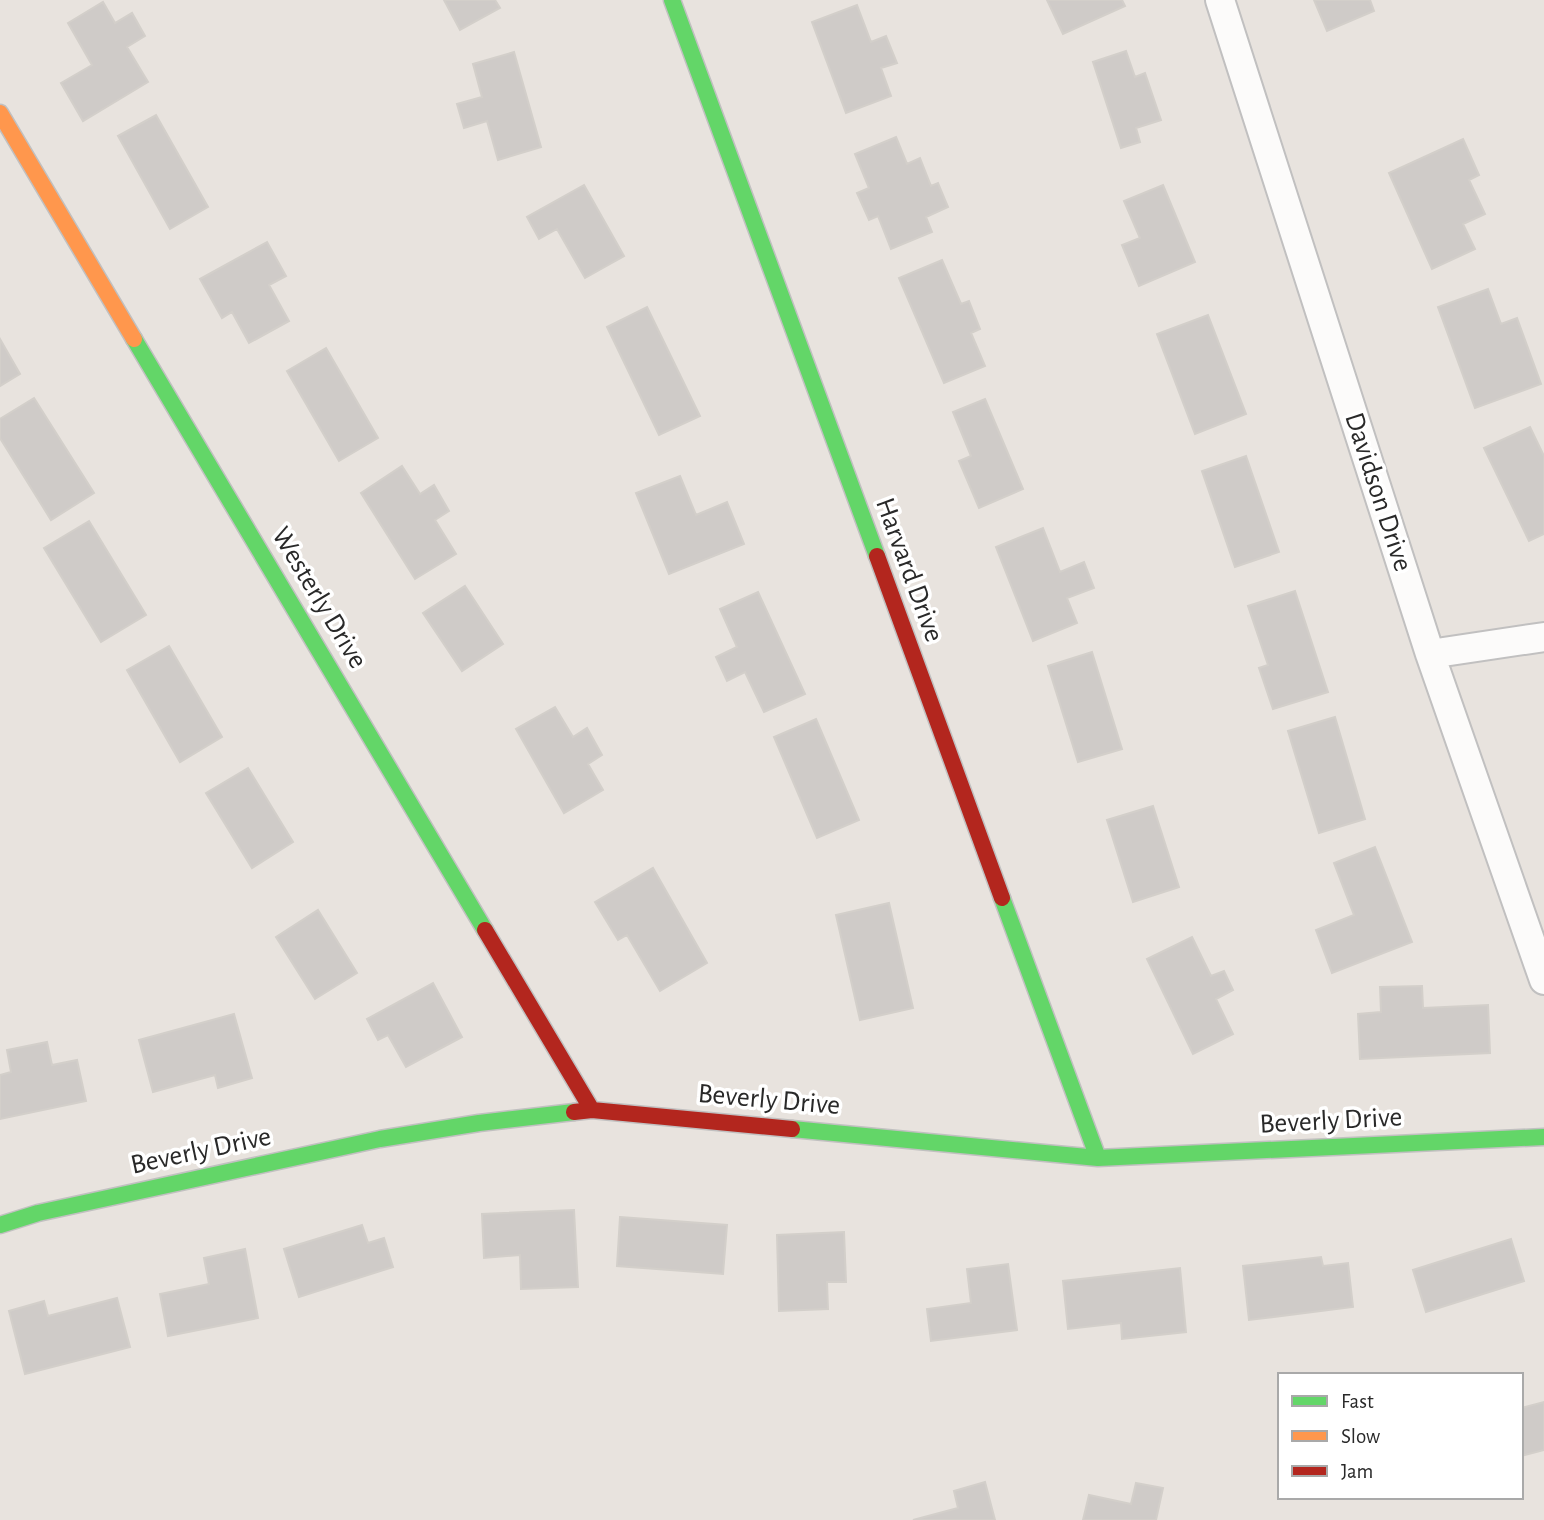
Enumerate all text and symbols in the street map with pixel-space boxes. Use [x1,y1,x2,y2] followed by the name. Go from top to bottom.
[1339,409,1417,575] street label: Davidson Drive
[870,494,948,646] street label: Harvard Drive
[266,523,372,673] street label: Westerly Drive
[697,1080,841,1120] street label: Beverly Drive
[1259,1103,1403,1139] street label: Beverly Drive
[128,1122,274,1180] street label: Beverly Drive
[1278,1373,1523,1499] legend
[1341,1391,1374,1412] text: Fast
[1341,1426,1380,1447] text: Slow
[1341,1461,1373,1482] text: Jam

